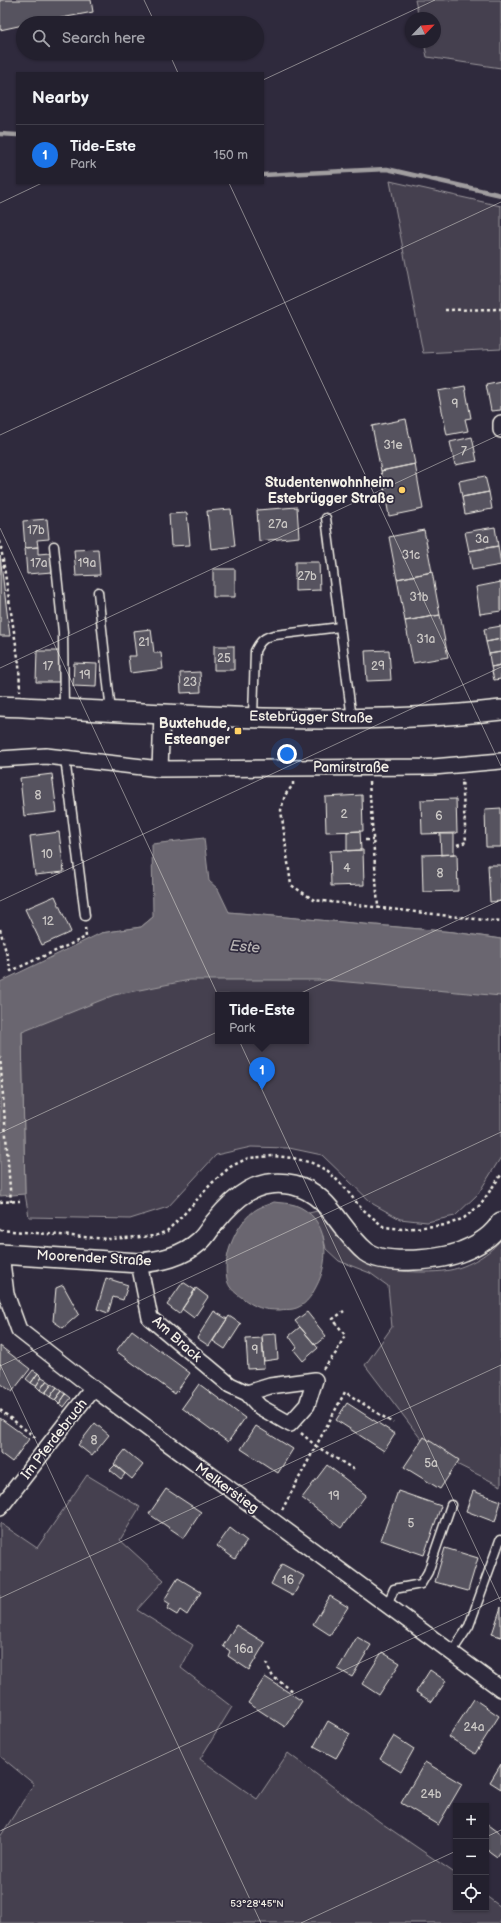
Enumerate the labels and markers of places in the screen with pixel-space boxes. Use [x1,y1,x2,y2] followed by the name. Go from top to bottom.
[265,474,394,507] place label: Studentenwohnheim Estebrügger Straße
[397,485,407,495] marker: Studentenwohnheim Estebrügger Straße
[159,715,230,748] place label: Buxtehude, Esteanger
[233,726,243,736] marker: Buxtehude, Esteanger
[249,1057,275,1090] pin: 1

